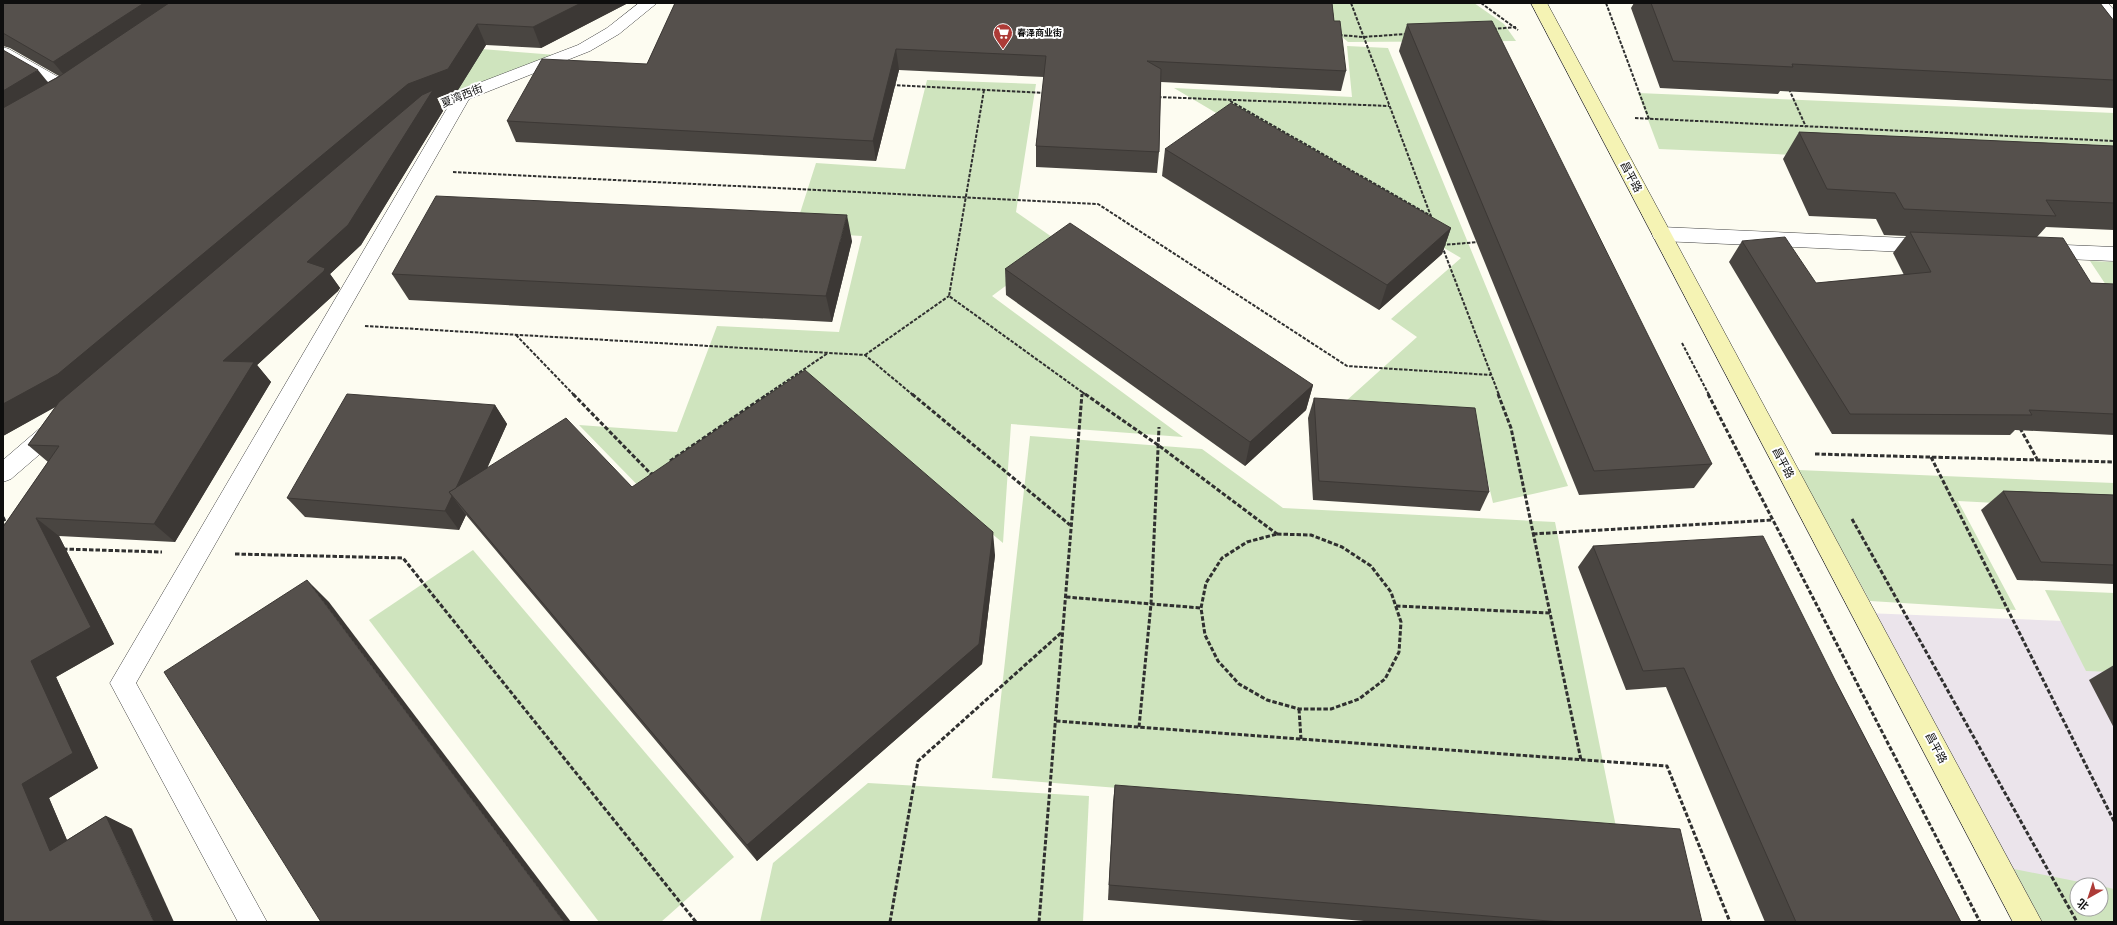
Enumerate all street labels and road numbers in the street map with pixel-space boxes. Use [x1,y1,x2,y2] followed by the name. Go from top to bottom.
[439,81,485,111] street label: 夏湾西街
[1617,159,1645,195] street label: 昌平路
[1769,445,1797,481] street label: 昌平路
[1922,730,1950,766] street label: 昌平路

